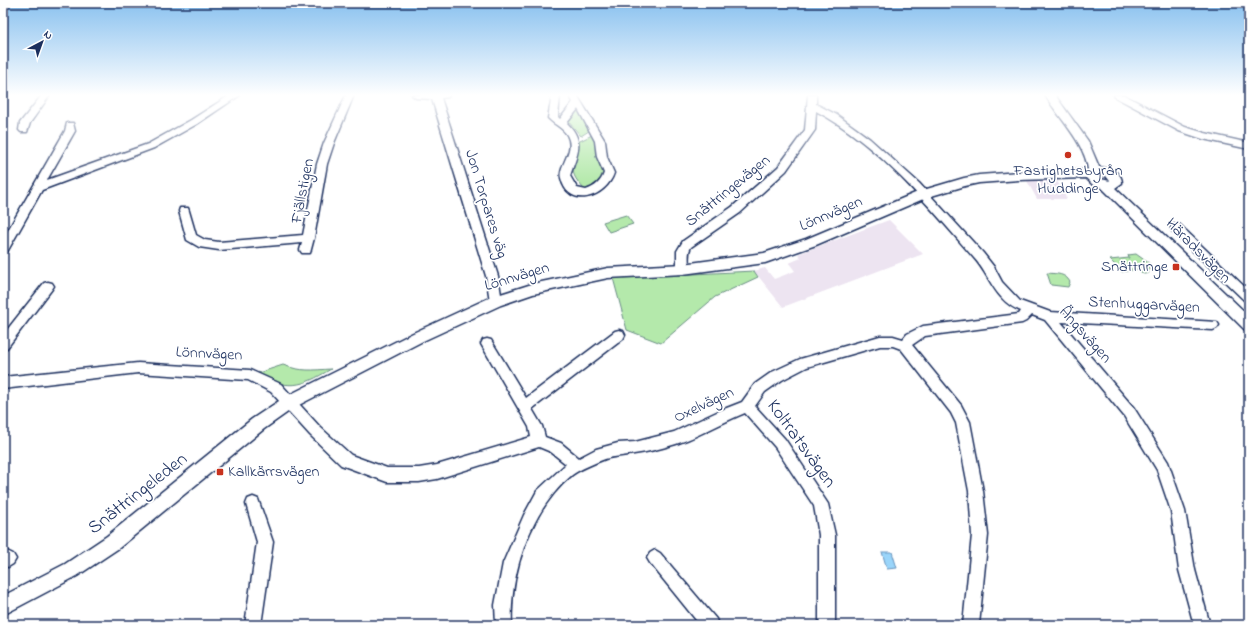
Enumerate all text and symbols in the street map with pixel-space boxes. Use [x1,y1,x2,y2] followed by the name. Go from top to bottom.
[22,22,62,62] north arrow
[40,27,56,44] text: N
[458,146,514,262] street label: Jon Torpares väg
[680,149,776,233] street label: Snättringevägen
[1063,150,1073,160] marker: Fastighetsbyrån Huddinge
[285,156,321,227] street label: Fjällstigen
[1012,159,1123,201] place label: Fastighetsbyrån Huddinge
[796,190,866,238] street label: Lönnvägen
[1160,213,1236,289] street label: Häradsvägen
[1101,255,1169,279] place label: Snättringe
[482,256,552,298] street label: Lönnvägen
[1171,262,1181,272] marker: Snättringe
[1087,290,1201,320] street label: Stenhuggarvägen
[1053,301,1117,369] street label: Ängsvägen
[175,340,243,368] street label: Lönnvägen
[670,381,738,429] street label: Oxelvägen
[758,394,842,495] street label: Koltratsvägen
[82,446,195,543] street label: Snättringeleden
[228,460,320,484] place label: Kallkärrsvägen
[215,467,225,477] marker: Kallkärrsvägen

